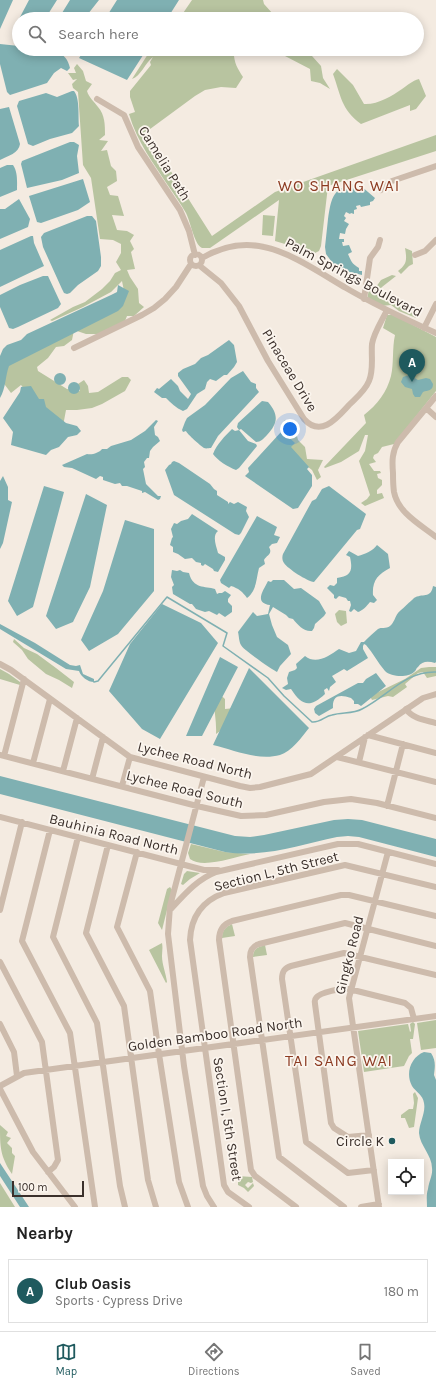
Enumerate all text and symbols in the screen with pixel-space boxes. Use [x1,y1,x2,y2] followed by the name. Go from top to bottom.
[12,12,424,56] search box
[26,23,48,45] icon: search
[58,25,139,43] text: Search here
[135,123,194,204] street label: Camelia Path
[278,176,400,195] district label: WO SHANG WAI
[282,234,425,321] street label: Palm Springs Boulevard
[258,326,321,415] street label: Pinaceae Drive
[399,349,425,382] pin: A
[280,419,300,439] your location
[136,738,254,783] street label: Lychee Road North
[125,767,245,812] street label: Lychee Road South
[47,810,180,859] street label: Bauhinia Road North
[212,848,340,895] street label: Section L, 5th Street
[331,914,367,996] street label: Gingko Road
[127,1014,303,1055] street label: Golden Bamboo Road North
[285,1051,393,1070] district label: TAI SANG WAI
[209,1056,246,1182] street label: Section I, 5th Street
[336,1133,384,1150] place label: Circle K
[387,1136,397,1146] marker: Circle K
[388,1159,424,1195] map controls
[388,1159,424,1195] button: locate
[12,1179,84,1198] scale bar
[18,1181,48,1194] text: 100 m
[16,1223,73,1243] text: Nearby
[55,1275,131,1293] text: Club Oasis
[26,1284,34,1299] text: A
[384,1284,419,1299] text: 180 m
[55,1293,183,1308] text: Sports · Cypress Drive
[55,1341,77,1378] tab: Map
[188,1341,240,1378] tab: Directions
[350,1341,381,1378] tab: Saved

